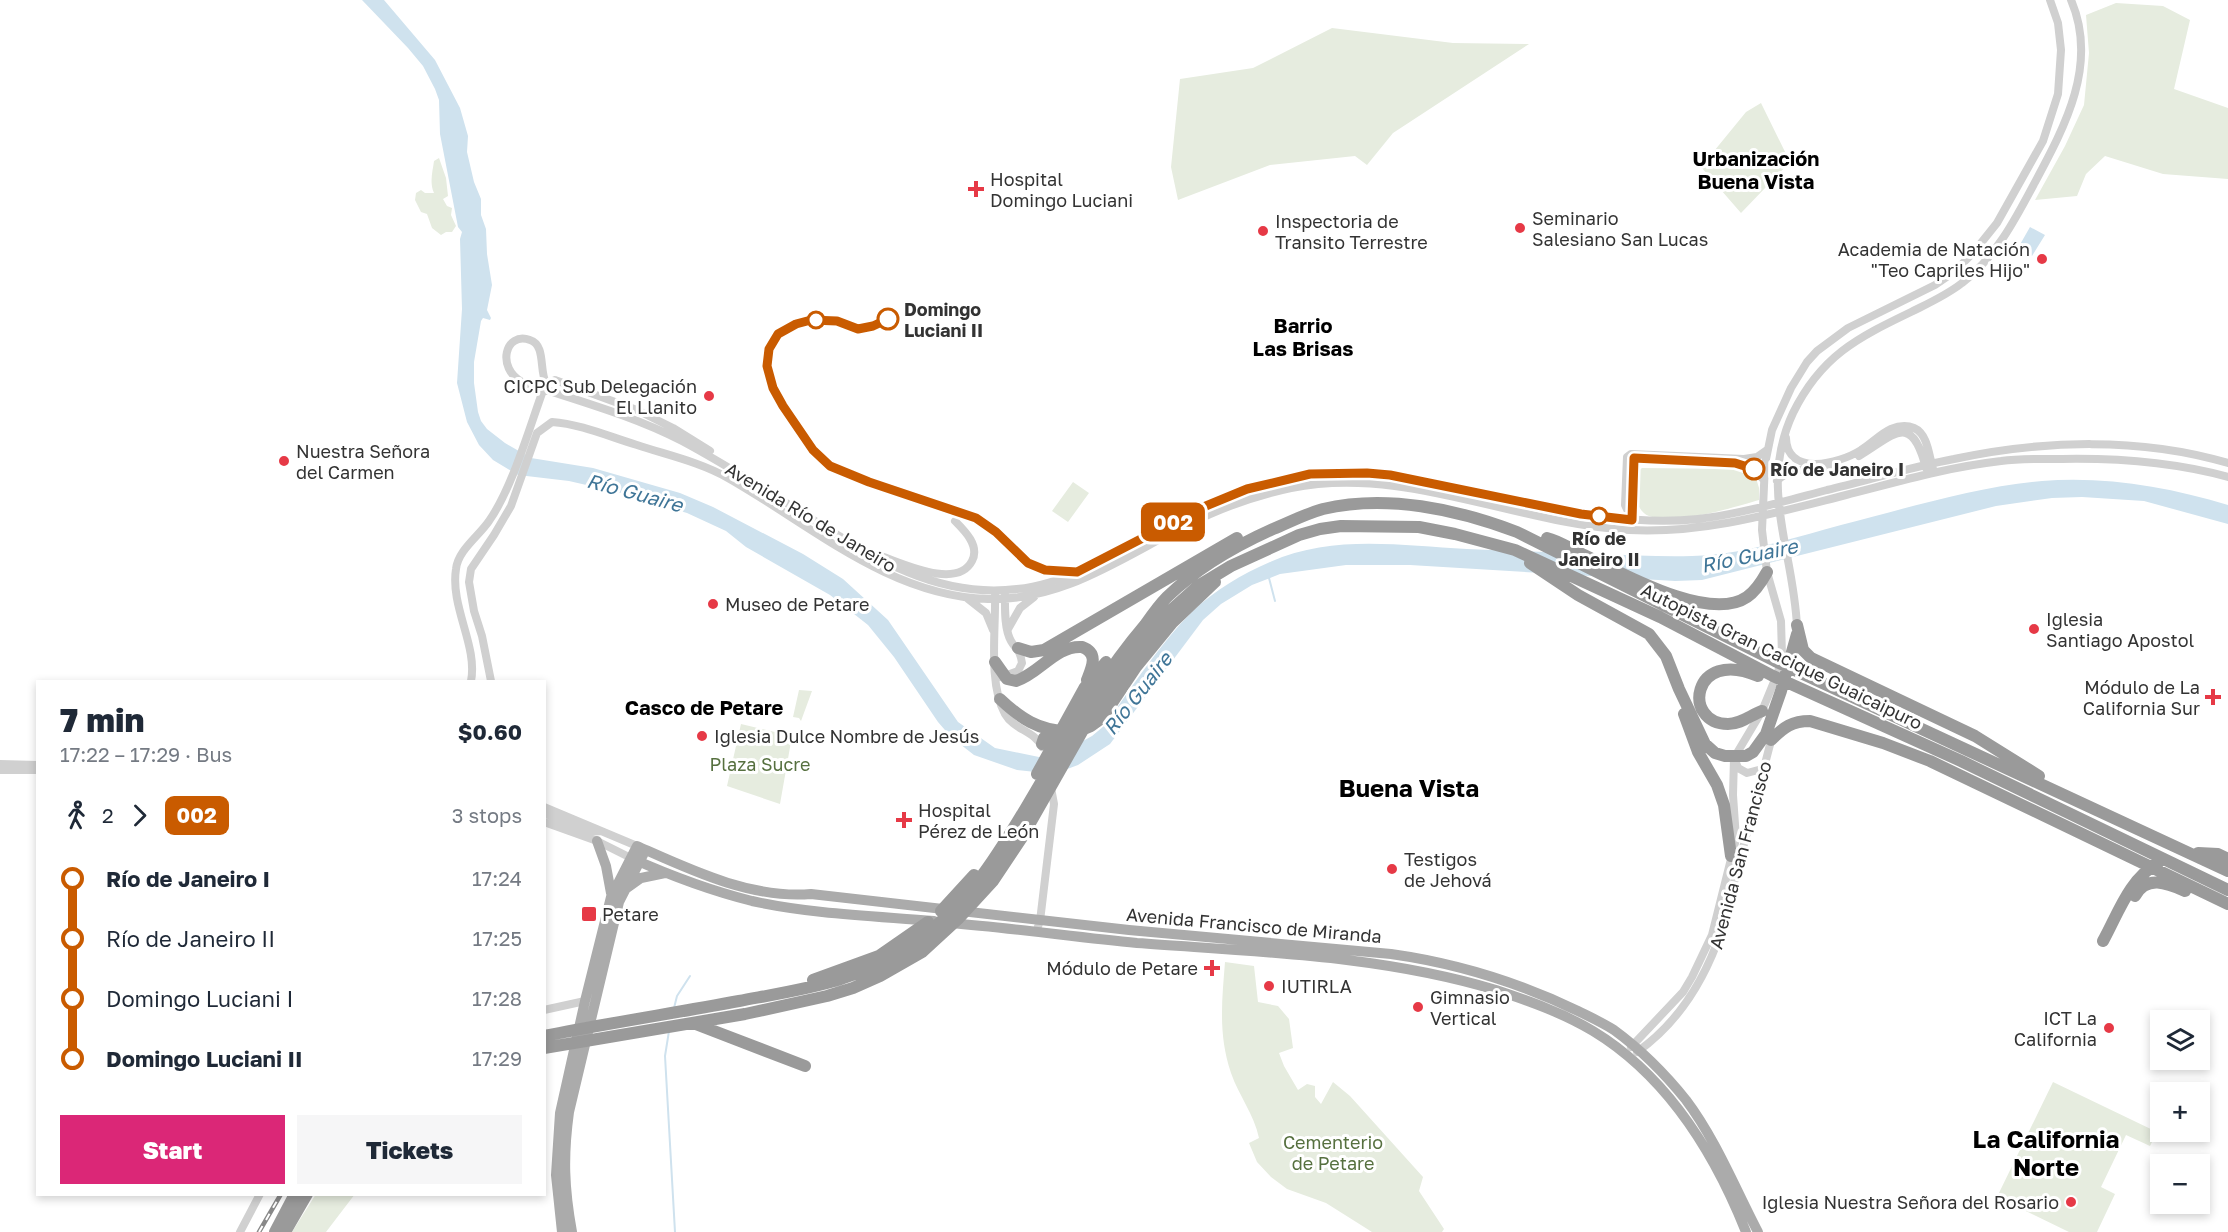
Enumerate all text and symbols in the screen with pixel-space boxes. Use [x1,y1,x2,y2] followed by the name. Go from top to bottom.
[1693,146,1819,193] district label: Urbanización Buena Vista
[990,168,1133,211] place label: Hospital Domingo Luciani
[967,180,985,198] marker: Hospital Domingo Luciani
[1532,207,1708,250] place label: Seminario Salesiano San Lucas
[1275,210,1428,253] place label: Inspectoria de Transito Terrestre
[1513,221,1527,235] marker: Seminario Salesiano San Lucas
[1256,224,1270,238] marker: Inspectoria de Transito Terrestre
[1838,238,2030,281] place label: Academia de Natación "Teo Capriles Hijo"
[2035,252,2049,266] marker: Academia de Natación "Teo Capriles Hijo"
[904,298,983,341] place label: Domingo Luciani II
[877,308,899,330] marker: Domingo Luciani II
[807,311,825,329] unlabelled marker
[1253,313,1353,360] district label: Barrio Las Brisas
[504,375,697,418] place label: CICPC Sub Delegación El Llanito
[702,389,716,403] marker: CICPC Sub Delegación El Llanito
[296,440,430,483] place label: Nuestra Señora del Carmen
[277,454,291,468] marker: Nuestra Señora del Carmen
[722,457,900,577] street label: Avenida Río de Janeiro
[1743,458,1765,480] marker: Río de Janeiro I
[1770,458,1904,480] place label: Río de Janeiro I
[585,468,687,517] water label: Río Guaire
[1138,502,1208,542] line badge: 002
[1590,507,1608,525] marker: Río de Janeiro II
[1153,509,1193,535] text: 002
[1558,527,1640,570] place label: Río de Janeiro II
[1699,533,1801,577] water label: Río Guaire
[1638,578,1926,734] street label: Autopista Gran Cacique Guaicaipuro
[725,593,869,615] place label: Museo de Petare
[706,597,720,611] marker: Museo de Petare
[2046,608,2195,651] place label: Iglesia Santiago Apostol
[2027,622,2041,636] marker: Iglesia Santiago Apostol
[1097,646,1177,739] water label: Río Guaire
[2083,676,2200,719] place label: Módulo de La California Sur
[2204,688,2222,706] marker: Módulo de La California Sur
[625,695,783,719] district label: Casco de Petare
[60,700,144,739] text: 7 min
[458,718,522,745] text: $0.60
[714,725,979,747] place label: Iglesia Dulce Nombre de Jesús
[695,729,709,743] marker: Iglesia Dulce Nombre de Jesús
[60,742,232,766] text: 17:22 – 17:29 · Bus
[709,753,811,775] park label: Plaza Sucre
[1704,759,1776,951] street label: Avenida San Francisco
[1339,773,1479,802] district label: Buena Vista
[60,799,93,832] icon: walk
[123,799,156,832] icon: forward
[918,799,1039,842] place label: Hospital Pérez de León
[177,802,217,828] text: 002
[102,803,114,827] text: 2
[452,803,522,827] text: 3 stops
[895,811,913,829] marker: Hospital Pérez de León
[1404,848,1492,891] place label: Testigos de Jehová
[1385,862,1399,876] marker: Testigos de Jehová
[106,865,270,892] text: Río de Janeiro I
[472,866,522,890] text: 17:24
[602,903,659,925] place label: Petare
[1125,903,1383,947] street label: Avenida Francisco de Miranda
[580,905,598,923] marker: Petare
[106,925,275,952] text: Río de Janeiro II
[473,926,522,950] text: 17:25
[1046,957,1198,979] place label: Módulo de Petare
[1203,959,1221,977] marker: Módulo de Petare
[1281,975,1352,997] place label: IUTIRLA
[1262,979,1276,993] marker: IUTIRLA
[106,985,293,1012] text: Domingo Luciani I
[472,986,522,1010] text: 17:28
[1430,986,1510,1029] place label: Gimnasio Vertical
[1411,1000,1425,1014] marker: Gimnasio Vertical
[2014,1007,2097,1050] place label: ICT La California
[2150,1010,2210,1214] map controls
[2150,1010,2210,1070] button: layers
[2102,1021,2116,1035] marker: ICT La California
[106,1045,302,1072] text: Domingo Luciani II
[472,1046,522,1070] text: 17:29
[2150,1082,2210,1142] button: +
[60,1115,285,1184] button: Start
[297,1115,522,1184] button: Tickets
[1973,1124,2119,1181] district label: La California Norte
[1283,1131,1383,1174] park label: Cementerio de Petare
[2150,1154,2210,1214] button: −
[1762,1191,2059,1213] place label: Iglesia Nuestra Señora del Rosario
[2064,1195,2078,1209] marker: Iglesia Nuestra Señora del Rosario

